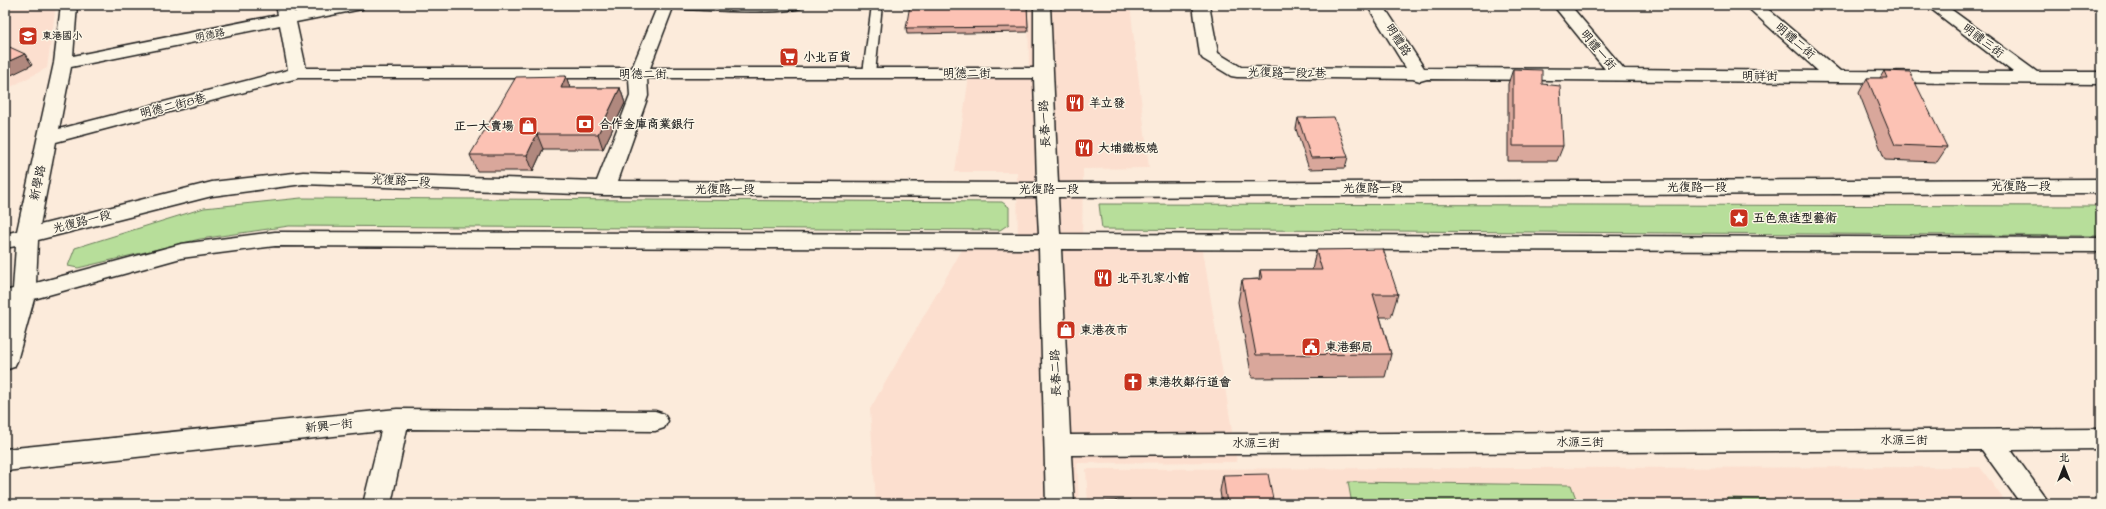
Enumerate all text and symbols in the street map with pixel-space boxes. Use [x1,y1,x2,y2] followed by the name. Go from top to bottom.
[1771,19,1819,63] street label: 明禮二街
[1381,20,1415,60] street label: 明禮路
[1959,20,2007,62] street label: 明禮三街
[17,25,39,47] school or university icon: 東港國小
[194,25,226,45] street label: 明德路
[1576,26,1620,74] street label: 明禮一街
[42,29,82,43] place label: 東港國小
[778,46,800,68] supermarket icon: 小北百貨
[803,49,851,66] place label: 小北百貨
[1247,64,1327,82] street label: 光復路一段2巷
[943,65,991,82] street label: 明德二街
[619,66,667,83] street label: 明德二街
[1742,68,1778,85] street label: 明祥街
[138,90,208,122] street label: 明德二街8巷
[1064,92,1086,114] restaurant icon: 羊立發
[1089,95,1125,112] place label: 羊立發
[1035,100,1055,148] street label: 長春一路
[574,113,596,135] bank icon: 合作金庫商業銀行
[517,115,539,137] shop icon: 正一大賣場
[599,116,695,133] place label: 合作金庫商業銀行
[454,118,514,135] place label: 正一大賣場
[1073,137,1095,159] restaurant icon: 大埔鐵板燒
[1098,140,1158,157] place label: 大埔鐵板燒
[26,164,50,202] street label: 新學路
[371,171,431,191] street label: 光復路一段
[1991,178,2051,195] street label: 光復路一段
[1667,179,1727,196] street label: 光復路一段
[1343,180,1403,197] street label: 光復路一段
[695,181,755,198] street label: 光復路一段
[1019,181,1079,198] street label: 光復路一段
[51,206,113,238] street label: 光復路一段
[1728,207,1750,229] place icon: 五色魚造型藝術
[1753,210,1837,227] place label: 五色魚造型藝術
[1092,267,1114,289] restaurant icon: 北平孔家小館
[1117,270,1190,287] place label: 北平孔家小館
[1055,319,1077,341] shop icon: 東港夜市
[1080,322,1128,339] place label: 東港夜市
[1300,336,1322,358] public building icon: 東港郵局
[1325,339,1373,356] place label: 東港郵局
[1047,349,1065,397] street label: 長春二路
[1122,371,1144,393] church icon: 東港牧鄰行道會
[1147,374,1231,391] place label: 東港牧鄰行道會
[304,415,354,437] street label: 新興一街
[1880,432,1928,449] street label: 水源三街
[1556,434,1604,451] street label: 水源三街
[1232,435,1280,452] street label: 水源三街
[2044,447,2084,487] north arrow
[2059,450,2070,465] text: 北

